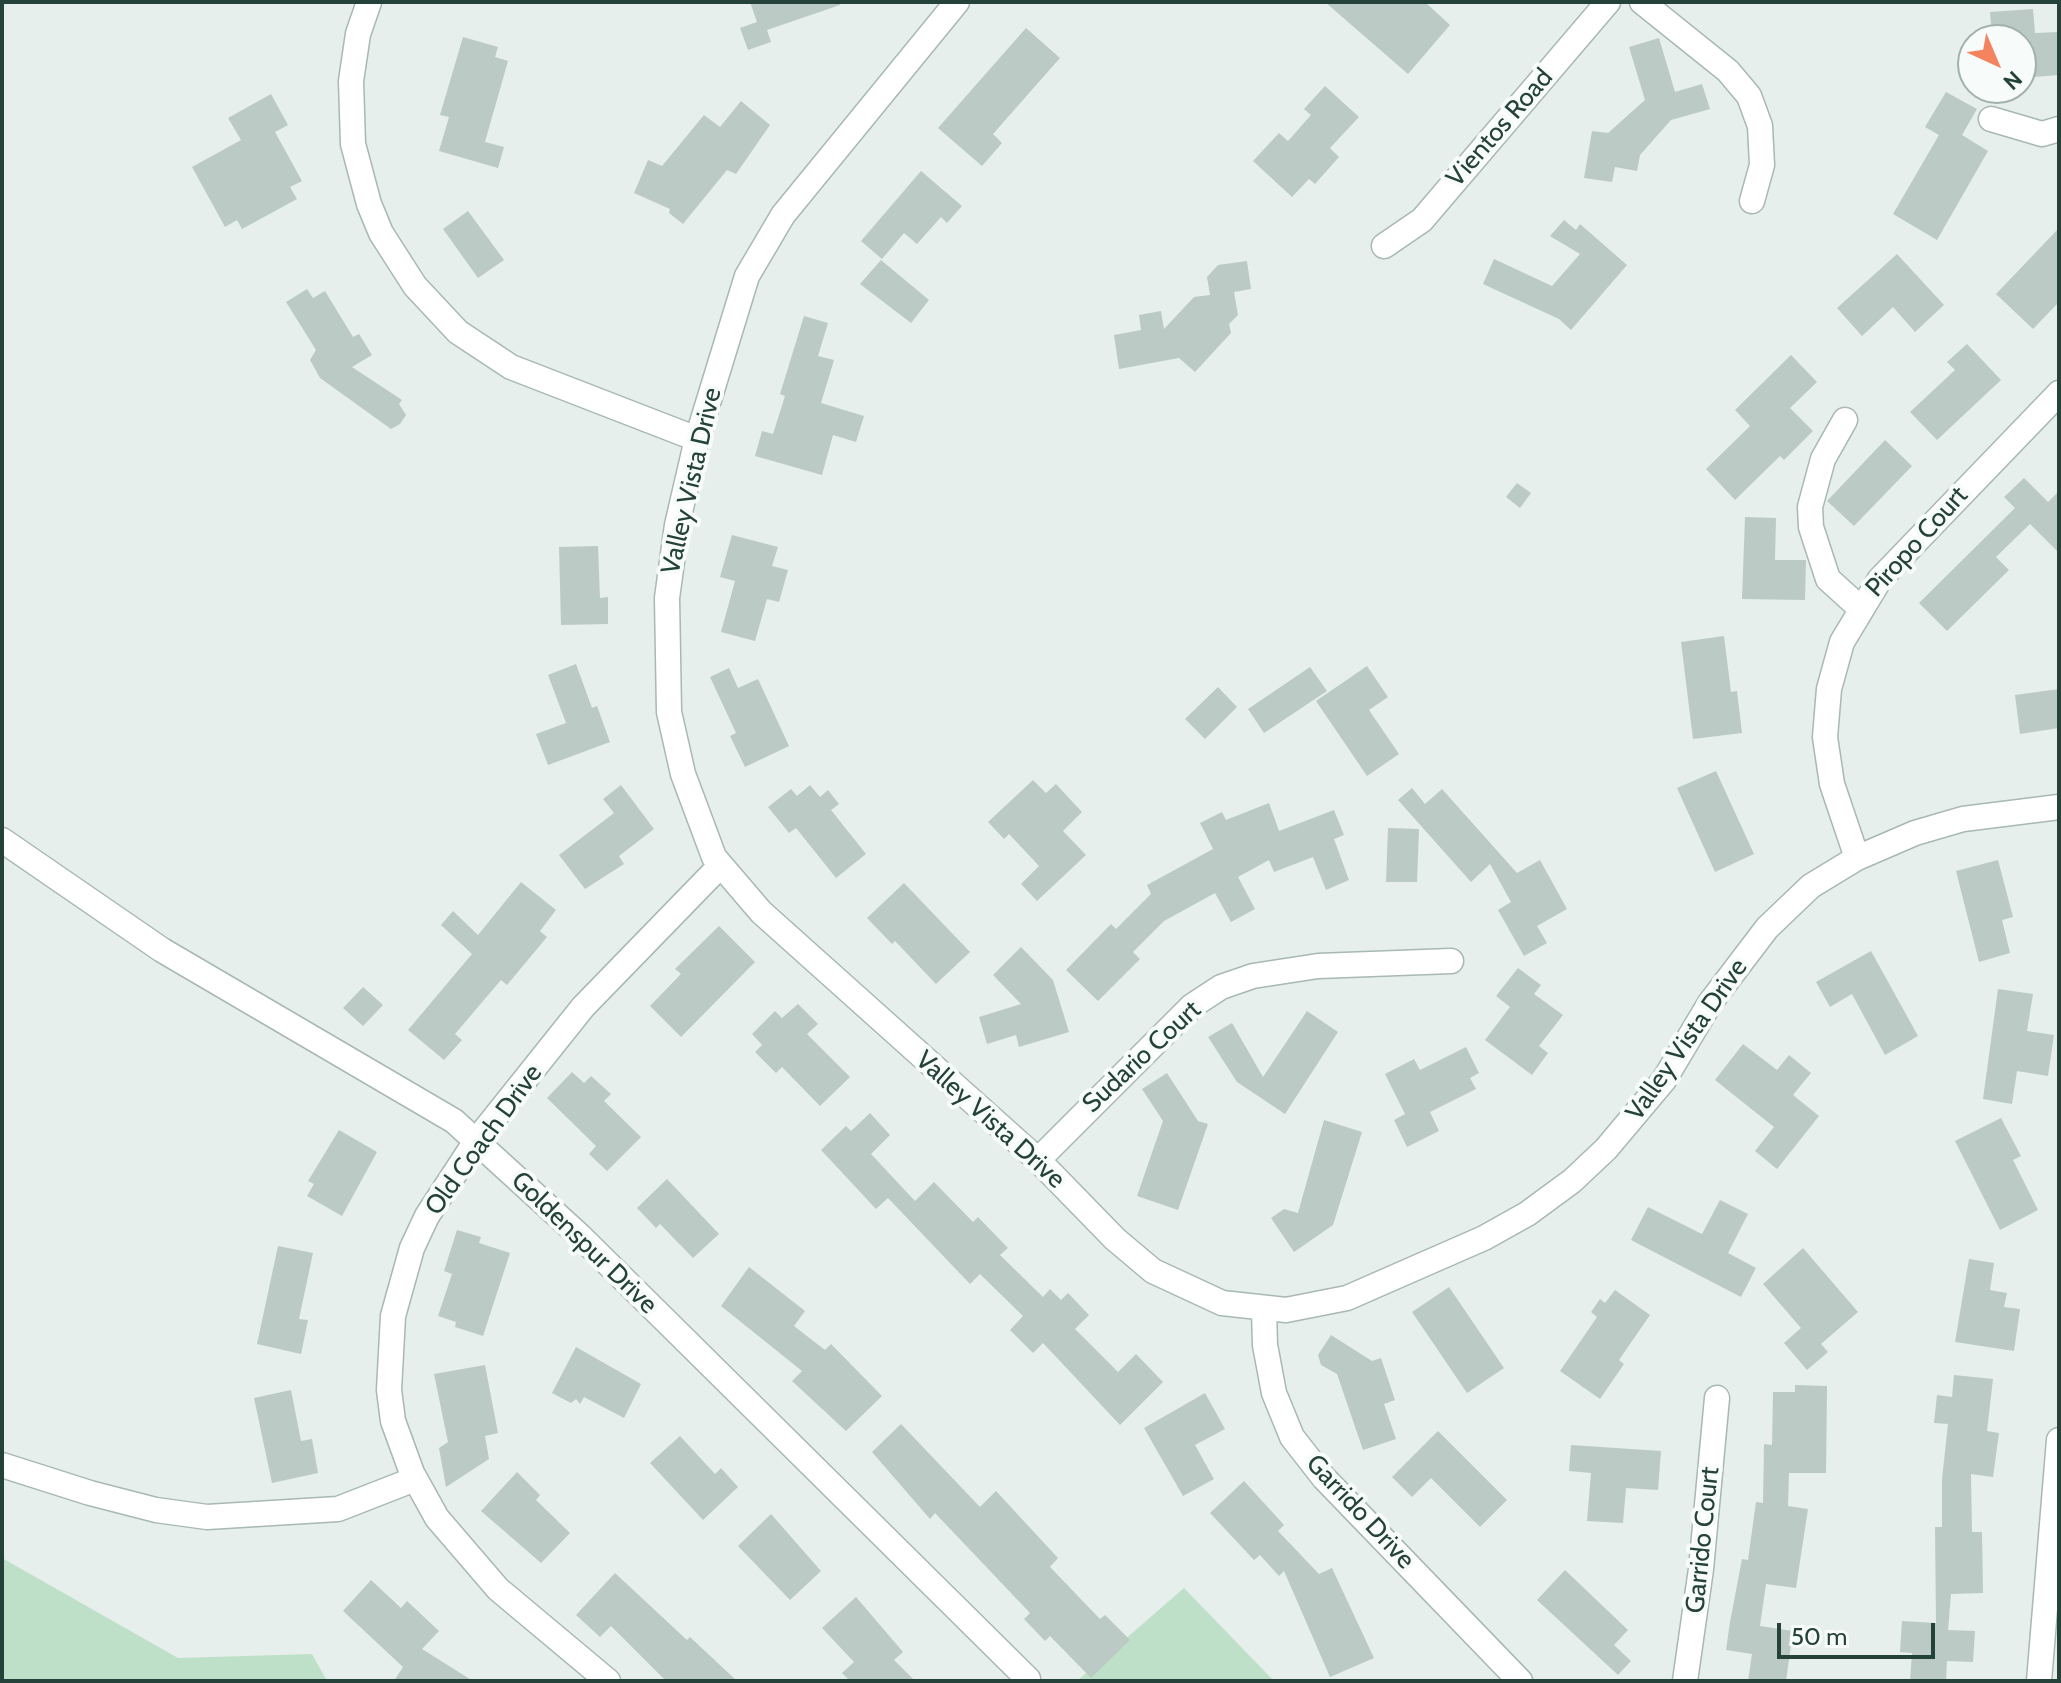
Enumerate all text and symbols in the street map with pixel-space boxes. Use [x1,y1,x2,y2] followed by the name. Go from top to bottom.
[1957,24,2037,104] north arrow
[1440,63,1560,193] street label: Vientos Road
[1998,65,2028,95] text: N
[655,385,729,577] street label: Valley Vista Drive
[1859,480,1975,604] street label: Piropo Court
[1620,953,1754,1127] street label: Valley Vista Drive
[1077,994,1207,1120] street label: Sudario Court
[909,1045,1071,1195] street label: Valley Vista Drive
[419,1059,549,1221] street label: Old Coach Drive
[504,1165,664,1321] street label: Goldenspur Drive
[1299,1448,1421,1576] street label: Garrido Drive
[1680,1465,1726,1615] street label: Garrido Court
[1781,1607,1939,1657] scale bar
[1791,1622,1847,1651] text: 50 m

